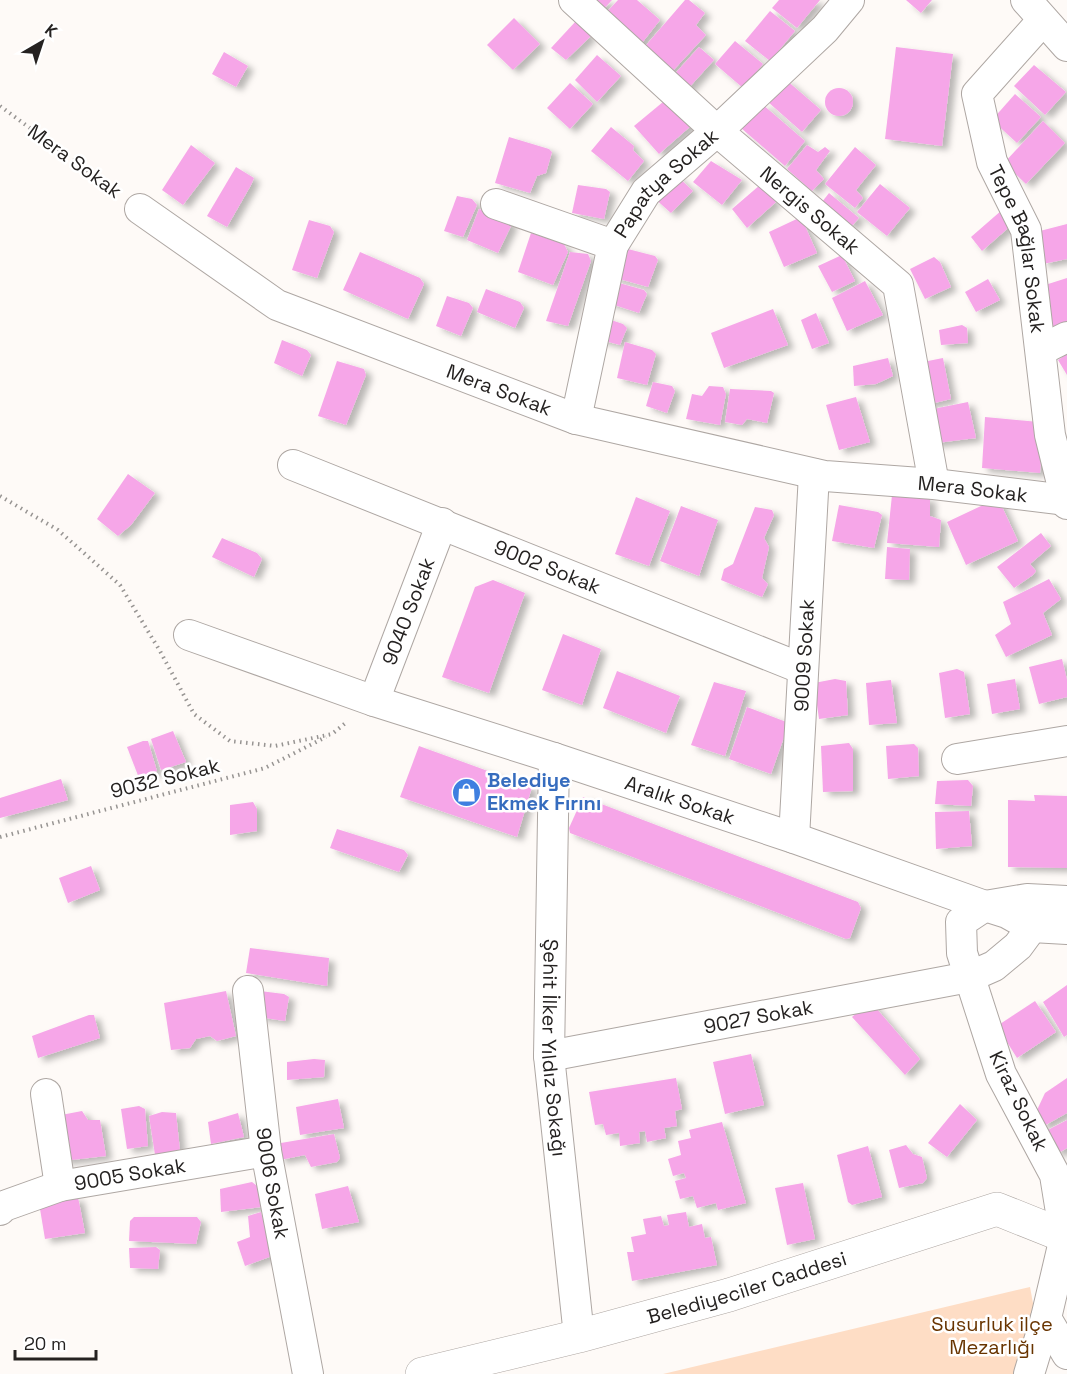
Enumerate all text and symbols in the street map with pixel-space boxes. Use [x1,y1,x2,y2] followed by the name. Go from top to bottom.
[12,12,72,72] north arrow
[41,19,62,42] text: K
[23,118,127,204] street label: Mera Sokak
[608,123,724,243] street label: Papatya Sokak
[755,160,865,260] street label: Nergis Sokak
[982,160,1051,335] street label: Tepe Bağlar Sokak
[443,358,556,422] street label: Mera Sokak
[917,470,1029,508] street label: Mera Sokak
[490,534,605,600] street label: 9002 Sokak
[376,554,441,669] street label: 9040 Sokak
[788,598,820,712] street label: 9009 Sokak
[108,752,223,804] street label: 9032 Sokak
[487,767,601,816] place label: Belediye Ekmek Fırını
[622,770,739,830] street label: Aralık Sokak
[450,776,482,808] shop icon: Belediye Ekmek Fırını
[536,939,573,1158] street label: Şehit İlker Yıldız Sokağı
[701,994,815,1040] street label: 9027 Sokak
[983,1046,1055,1156] street label: Kiraz Sokak
[250,1126,295,1241] street label: 9006 Sokak
[72,1152,188,1196] street label: 9005 Sokak
[644,1245,850,1330] street label: Belediyeciler Caddesi
[931,1311,1053,1360] park label: Susurluk ilçe Mezarlığı
[15,1323,96,1361] scale bar
[24,1332,67,1355] text: 20 m

